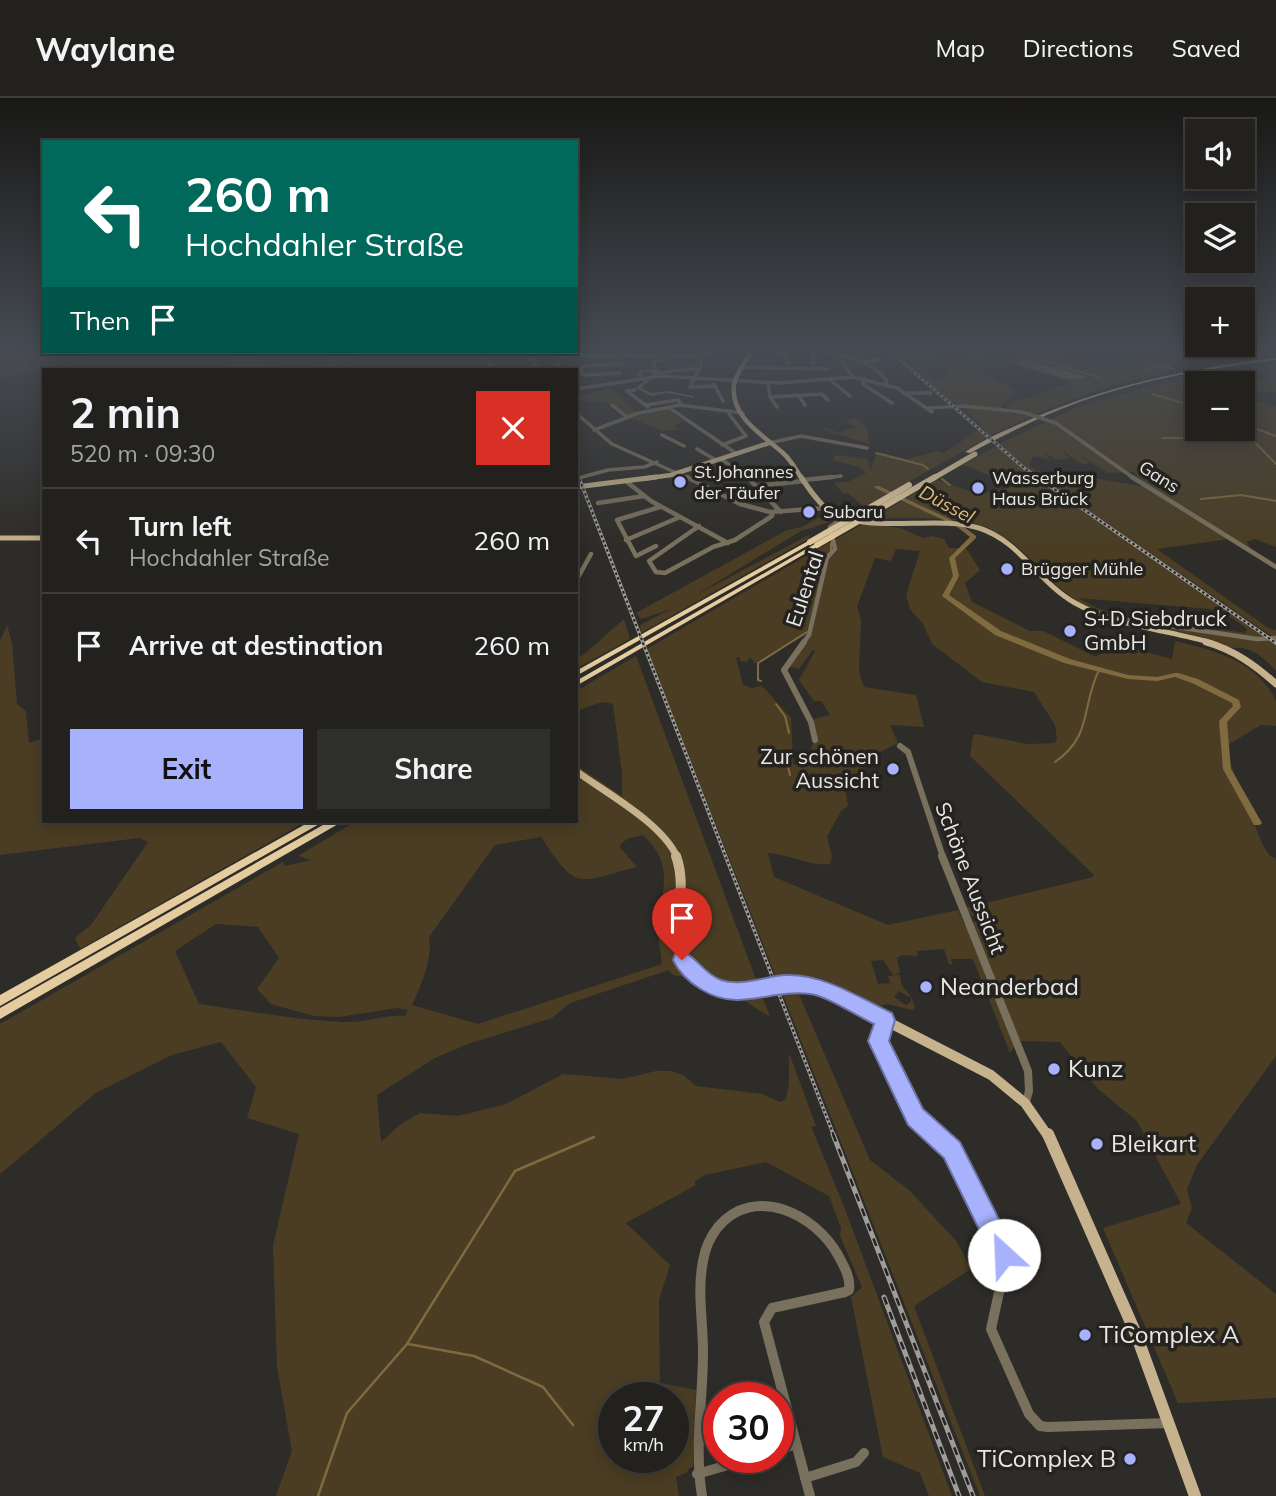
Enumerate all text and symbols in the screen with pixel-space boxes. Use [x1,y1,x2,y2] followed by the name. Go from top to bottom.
[35,28,175,69] text: Waylane
[935,33,985,63] text: Map
[1023,33,1134,63] text: Directions
[1172,33,1241,63] text: Saved
[1185,119,1255,441] map controls
[1185,119,1255,189] button: sound
[185,163,331,224] text: 260 m
[70,168,161,259] icon: left
[1185,203,1255,273] button: layers
[185,224,464,264] text: Hochdahler Straße
[1185,287,1255,357] button: +
[144,301,182,339] icon: arrive
[70,304,130,337] text: Then
[1185,371,1255,441] button: −
[70,386,181,439] text: 2 min
[476,391,550,465] button: close
[70,439,215,468] text: 520 m · 09:30
[1135,455,1184,498] street label: Gans
[694,460,794,504] place label: St.Johannes der Täufer
[992,466,1094,510] place label: Wasserburg Haus Brück
[672,474,688,490] marker: St.Johannes der Täufer
[915,480,979,529] water label: Düssel
[970,480,986,496] marker: Wasserburg Haus Brück
[823,500,883,523] place label: Subaru
[801,504,817,520] marker: Subaru
[129,510,231,543] text: Turn left
[70,522,108,560] icon: left
[474,524,550,557] text: 260 m
[129,543,330,572] text: Hochdahler Straße
[780,548,828,630] street label: Eulental
[1021,557,1143,580] place label: Brügger Mühle
[999,561,1015,577] marker: Brügger Mühle
[1084,605,1227,655] place label: S+D Siebdruck GmbH
[1062,623,1078,639] marker: S+D Siebdruck GmbH
[70,627,108,665] icon: arrive
[129,629,384,662] text: Arrive at destination
[474,629,550,662] text: 260 m
[70,729,303,809] button: Exit
[317,729,550,809] button: Share
[760,743,879,793] place label: Zur schönen Aussicht
[885,761,901,777] marker: Zur schönen Aussicht
[930,798,1012,957] street label: Schöne Aussicht
[652,888,712,960] pin
[663,899,701,937] icon: arrive
[940,971,1079,1001] place label: Neanderbad
[918,979,934,995] marker: Neanderbad
[1068,1053,1123,1083] place label: Kunz
[1046,1061,1062,1077] marker: Kunz
[1111,1128,1196,1158] place label: Bleikart
[1089,1136,1105,1152] marker: Bleikart
[967,1218,1041,1292] position arrow
[1099,1319,1240,1349] place label: TiComplex A
[1077,1327,1093,1343] marker: TiComplex A
[703,1382,794,1473] speed limit sign: 30
[622,1396,665,1440] text: 27
[623,1433,664,1456] text: km/h
[977,1443,1116,1473] place label: TiComplex B
[1122,1451,1138,1467] marker: TiComplex B

